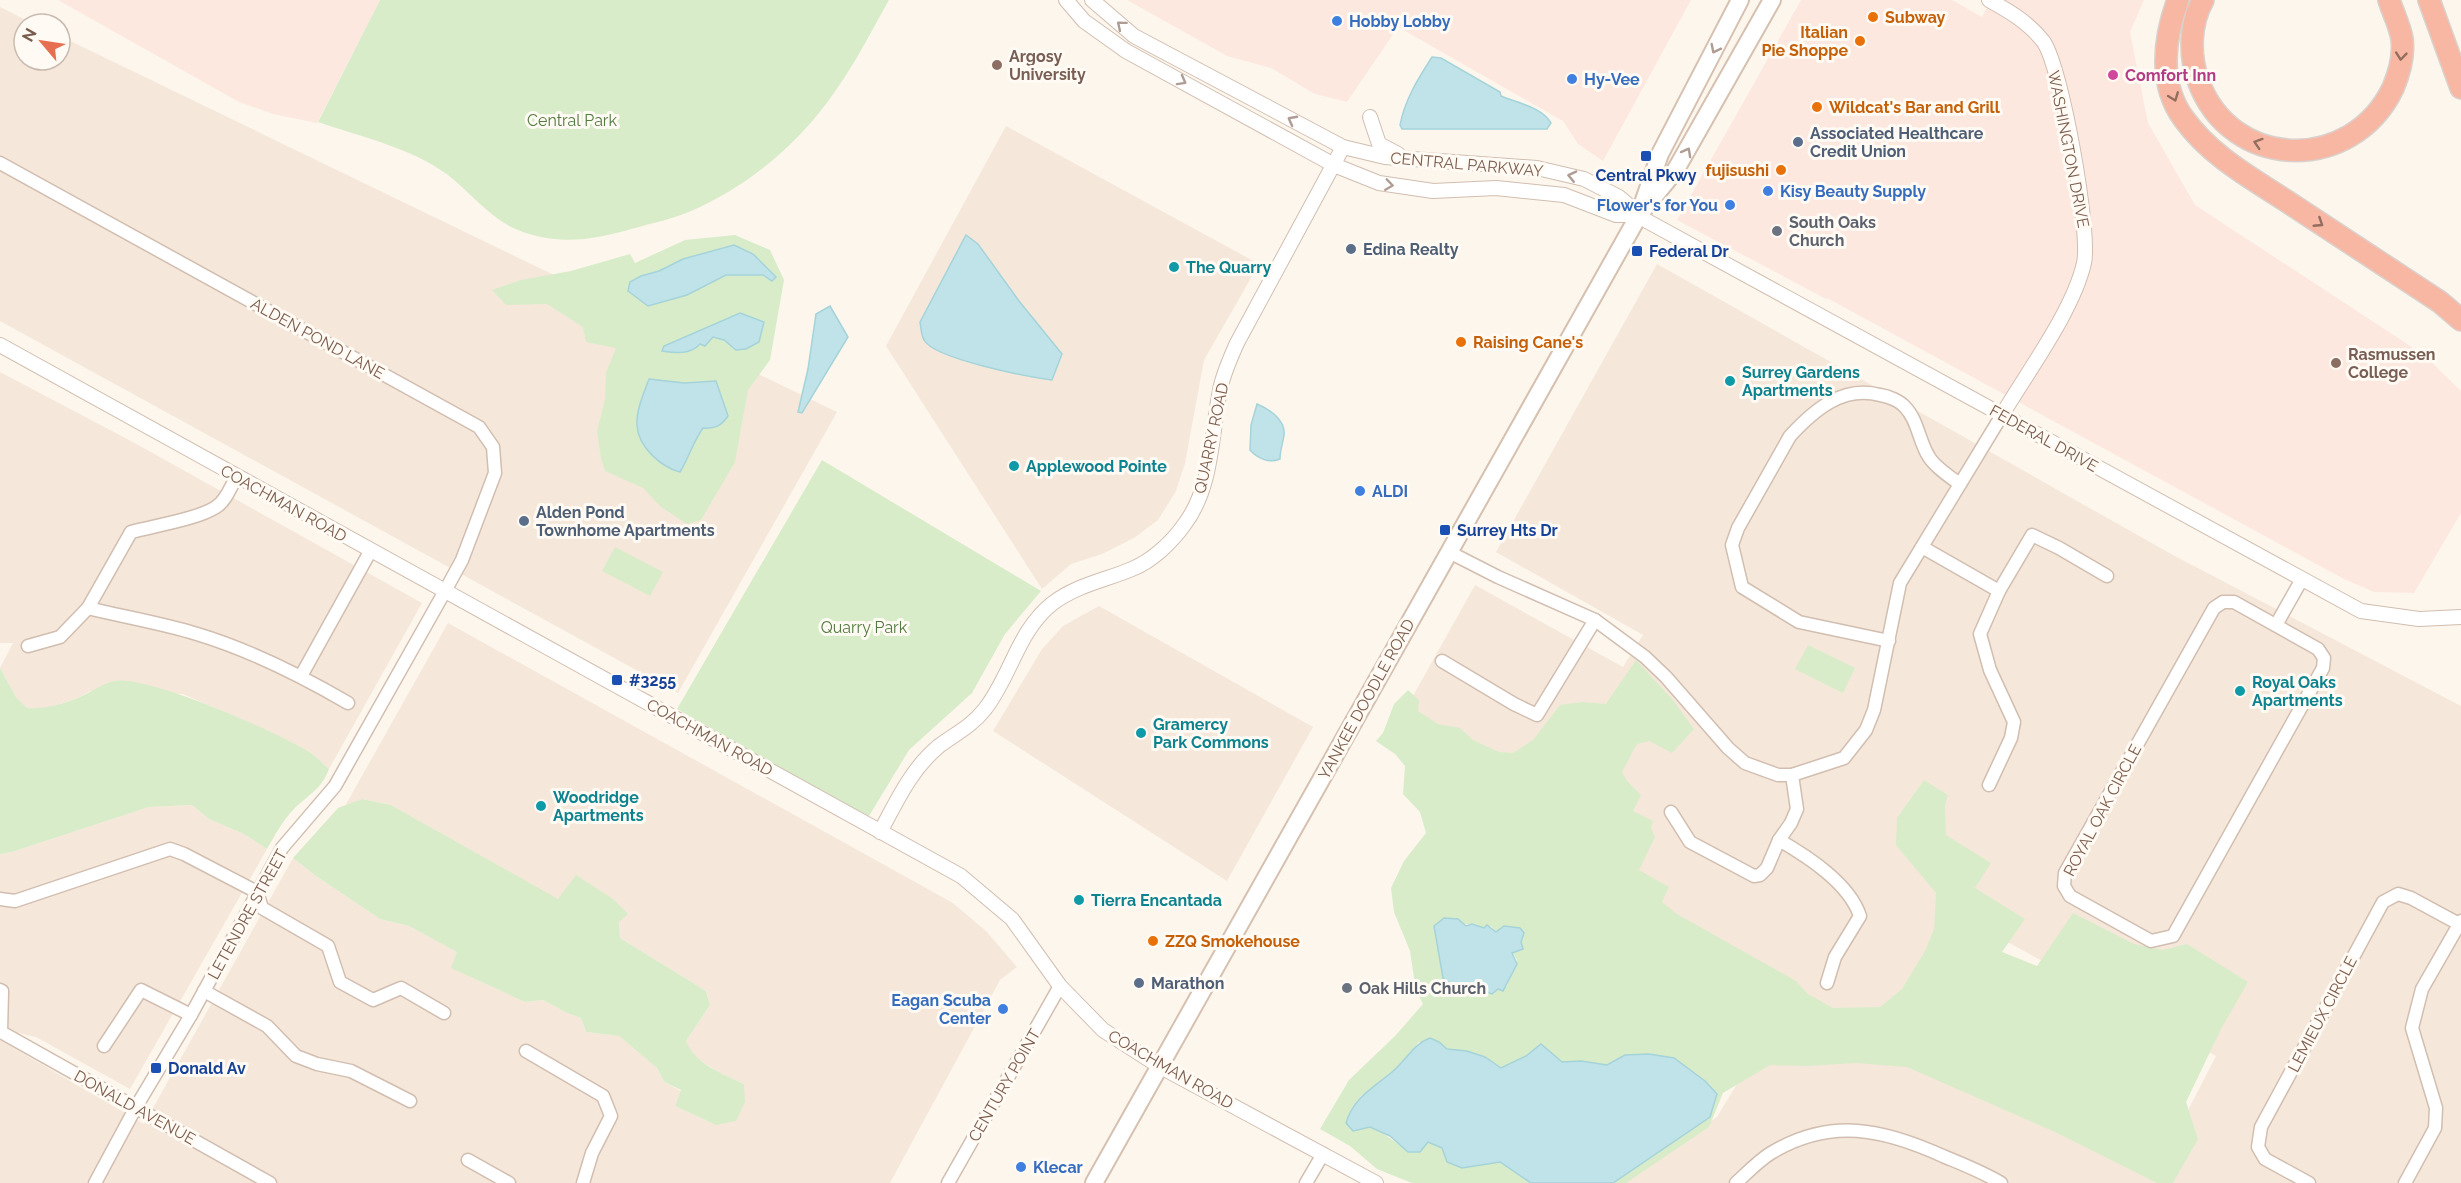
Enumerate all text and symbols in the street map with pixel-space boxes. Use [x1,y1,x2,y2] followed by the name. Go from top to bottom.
[1885,8,1946,27] place label: Subway
[1866,10,1880,24] marker: Subway
[12,12,72,72] north arrow
[1349,12,1451,31] place label: Hobby Lobby
[1330,14,1344,28] marker: Hobby Lobby
[1117,22,1128,33] one-way arrow
[1762,23,1848,60] place label: Italian Pie Shoppe
[18,25,41,45] text: N
[1853,34,1867,48] marker: Italian Pie Shoppe
[1711,43,1722,53] one-way arrow
[1009,47,1086,84] place label: Argosy University
[2395,52,2408,61] one-way arrow
[990,58,1004,72] marker: Argosy University
[2125,66,2216,85] place label: Comfort Inn
[2106,68,2120,82] marker: Comfort Inn
[2044,69,2093,230] street label: WASHINGTON DRIVE
[1584,70,1640,89] place label: Hy-Vee
[1565,72,1579,86] marker: Hy-Vee
[1176,74,1186,85] one-way arrow
[2167,92,2180,102] one-way arrow
[1829,98,2001,117] place label: Wildcat's Bar and Grill
[1810,100,1824,114] marker: Wildcat's Bar and Grill
[527,111,617,130] park label: Central Park
[1287,116,1298,127] one-way arrow
[1810,124,1984,161] place label: Associated Healthcare Credit Union
[1791,135,1805,149] marker: Associated Healthcare Credit Union
[2253,137,2264,150] one-way arrow
[1390,148,1545,181] street label: CENTRAL PARKWAY
[1679,148,1691,158] one-way arrow
[1639,149,1653,163] marker: Central Pkwy
[1705,161,1769,180] place label: fujisushi
[1774,163,1788,177] marker: fujisushi
[1595,166,1697,185] place label: Central Pkwy
[1567,170,1577,183] one-way arrow
[1384,178,1394,190] one-way arrow
[1780,182,1926,201] place label: Kisy Beauty Supply
[1761,184,1775,198] marker: Kisy Beauty Supply
[1597,196,1718,215] place label: Flower's for You
[1723,198,1737,212] marker: Flower's for You
[1789,213,1876,250] place label: South Oaks Church
[2313,215,2323,227] one-way arrow
[1770,224,1784,238] marker: South Oaks Church
[1363,240,1459,259] place label: Edina Realty
[1344,242,1358,256] marker: Edina Realty
[1649,242,1729,261] place label: Federal Dr
[1630,244,1644,258] marker: Federal Dr
[1186,258,1272,277] place label: The Quarry
[1167,260,1181,274] marker: The Quarry
[248,294,388,383] street label: ALDEN POND LANE
[1473,333,1583,352] place label: Raising Cane's
[1454,335,1468,349] marker: Raising Cane's
[2348,345,2435,382] place label: Rasmussen College
[2329,356,2343,370] marker: Rasmussen College
[1742,363,1860,400] place label: Surrey Gardens Apartments
[1723,374,1737,388] marker: Surrey Gardens Apartments
[1190,381,1233,495] street label: QUARRY ROAD
[1986,401,2101,476] street label: FEDERAL DRIVE
[1026,457,1167,476] place label: Applewood Pointe
[1007,459,1021,473] marker: Applewood Pointe
[217,461,350,546] street label: COACHMAN ROAD
[1372,482,1408,501] place label: ALDI
[1353,484,1367,498] marker: ALDI
[536,503,715,540] place label: Alden Pond Townhome Apartments
[517,514,531,528] marker: Alden Pond Townhome Apartments
[1457,521,1558,540] place label: Surrey Hts Dr
[1438,523,1452,537] marker: Surrey Hts Dr
[1314,616,1419,783] street label: YANKEE DOODLE ROAD
[821,618,908,637] park label: Quarry Park
[629,671,676,690] place label: #3255
[610,673,624,687] marker: #3255
[2252,673,2343,710] place label: Royal Oaks Apartments
[2233,684,2247,698] marker: Royal Oaks Apartments
[643,695,776,780] street label: COACHMAN ROAD
[1153,715,1269,752] place label: Gramercy Park Commons
[1134,726,1148,740] marker: Gramercy Park Commons
[2060,741,2145,879] street label: ROYAL OAK CIRCLE
[553,788,644,825] place label: Woodridge Apartments
[534,799,548,813] marker: Woodridge Apartments
[204,846,291,983] street label: LETENDRE STREET
[1091,891,1222,910] place label: Tierra Encantada
[1072,893,1086,907] marker: Tierra Encantada
[1165,932,1300,951] place label: ZZQ Smokehouse
[1146,934,1160,948] marker: ZZQ Smokehouse
[2284,953,2361,1075] street label: LEMIEUX CIRCLE
[1151,974,1224,993] place label: Marathon
[1132,976,1146,990] marker: Marathon
[1359,979,1486,998] place label: Oak Hills Church
[1340,981,1354,995] marker: Oak Hills Church
[891,991,991,1028] place label: Eagan Scuba Center
[996,1002,1010,1016] marker: Eagan Scuba Center
[964,1025,1044,1145] street label: CENTURY POINT
[1105,1026,1237,1113] street label: COACHMAN ROAD
[168,1059,246,1078] place label: Donald Av
[149,1061,163,1075] marker: Donald Av
[71,1066,199,1149] street label: DONALD AVENUE
[1033,1158,1083,1177] place label: Klecar
[1014,1160,1028,1174] marker: Klecar

